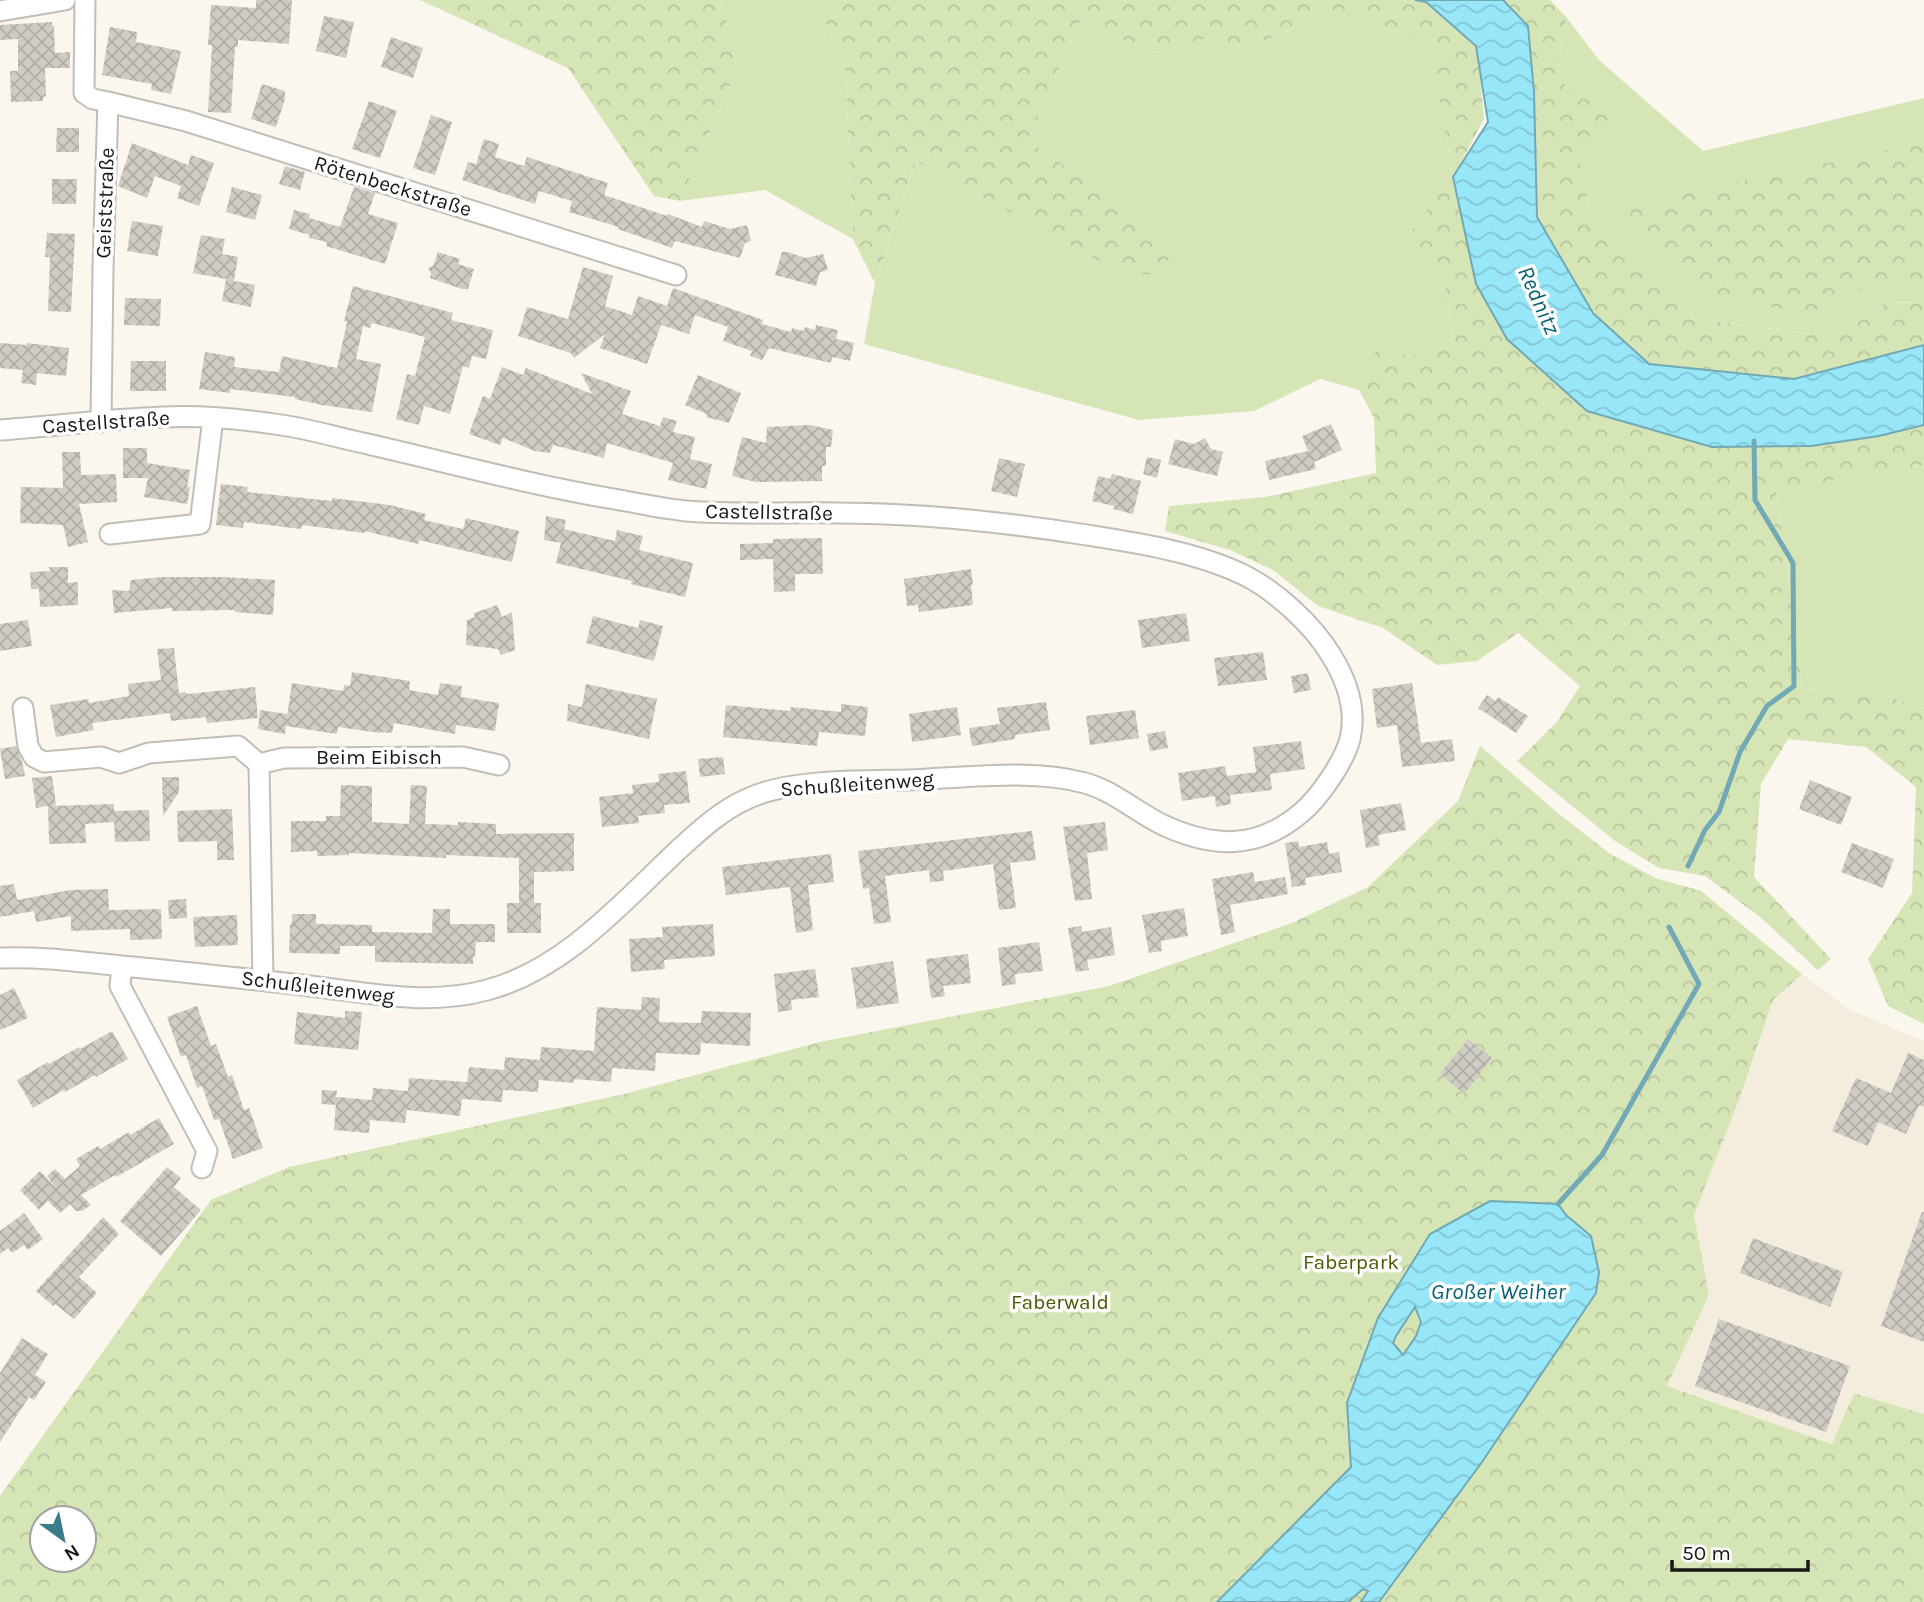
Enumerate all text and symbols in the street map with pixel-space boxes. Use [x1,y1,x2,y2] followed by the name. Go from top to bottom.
[91,147,119,259] street label: Geiststraße
[311,151,475,221] street label: Rötenbeckstraße
[1512,262,1566,339] water label: Rednitz
[41,406,171,438] street label: Castellstraße
[705,499,833,525] street label: Castellstraße
[316,745,442,769] street label: Beim Eibisch
[779,767,935,801] street label: Schußleitenweg
[240,966,396,1008] street label: Schußleitenweg
[1303,1250,1399,1274] park label: Faberpark
[1431,1278,1566,1305] water label: Großer Weiher
[1011,1290,1109,1314] park label: Faberwald
[28,1504,98,1574] north arrow
[1672,1528,1808,1572] scale bar
[60,1539,83,1565] text: N
[1682,1541,1731,1565] text: 50 m

